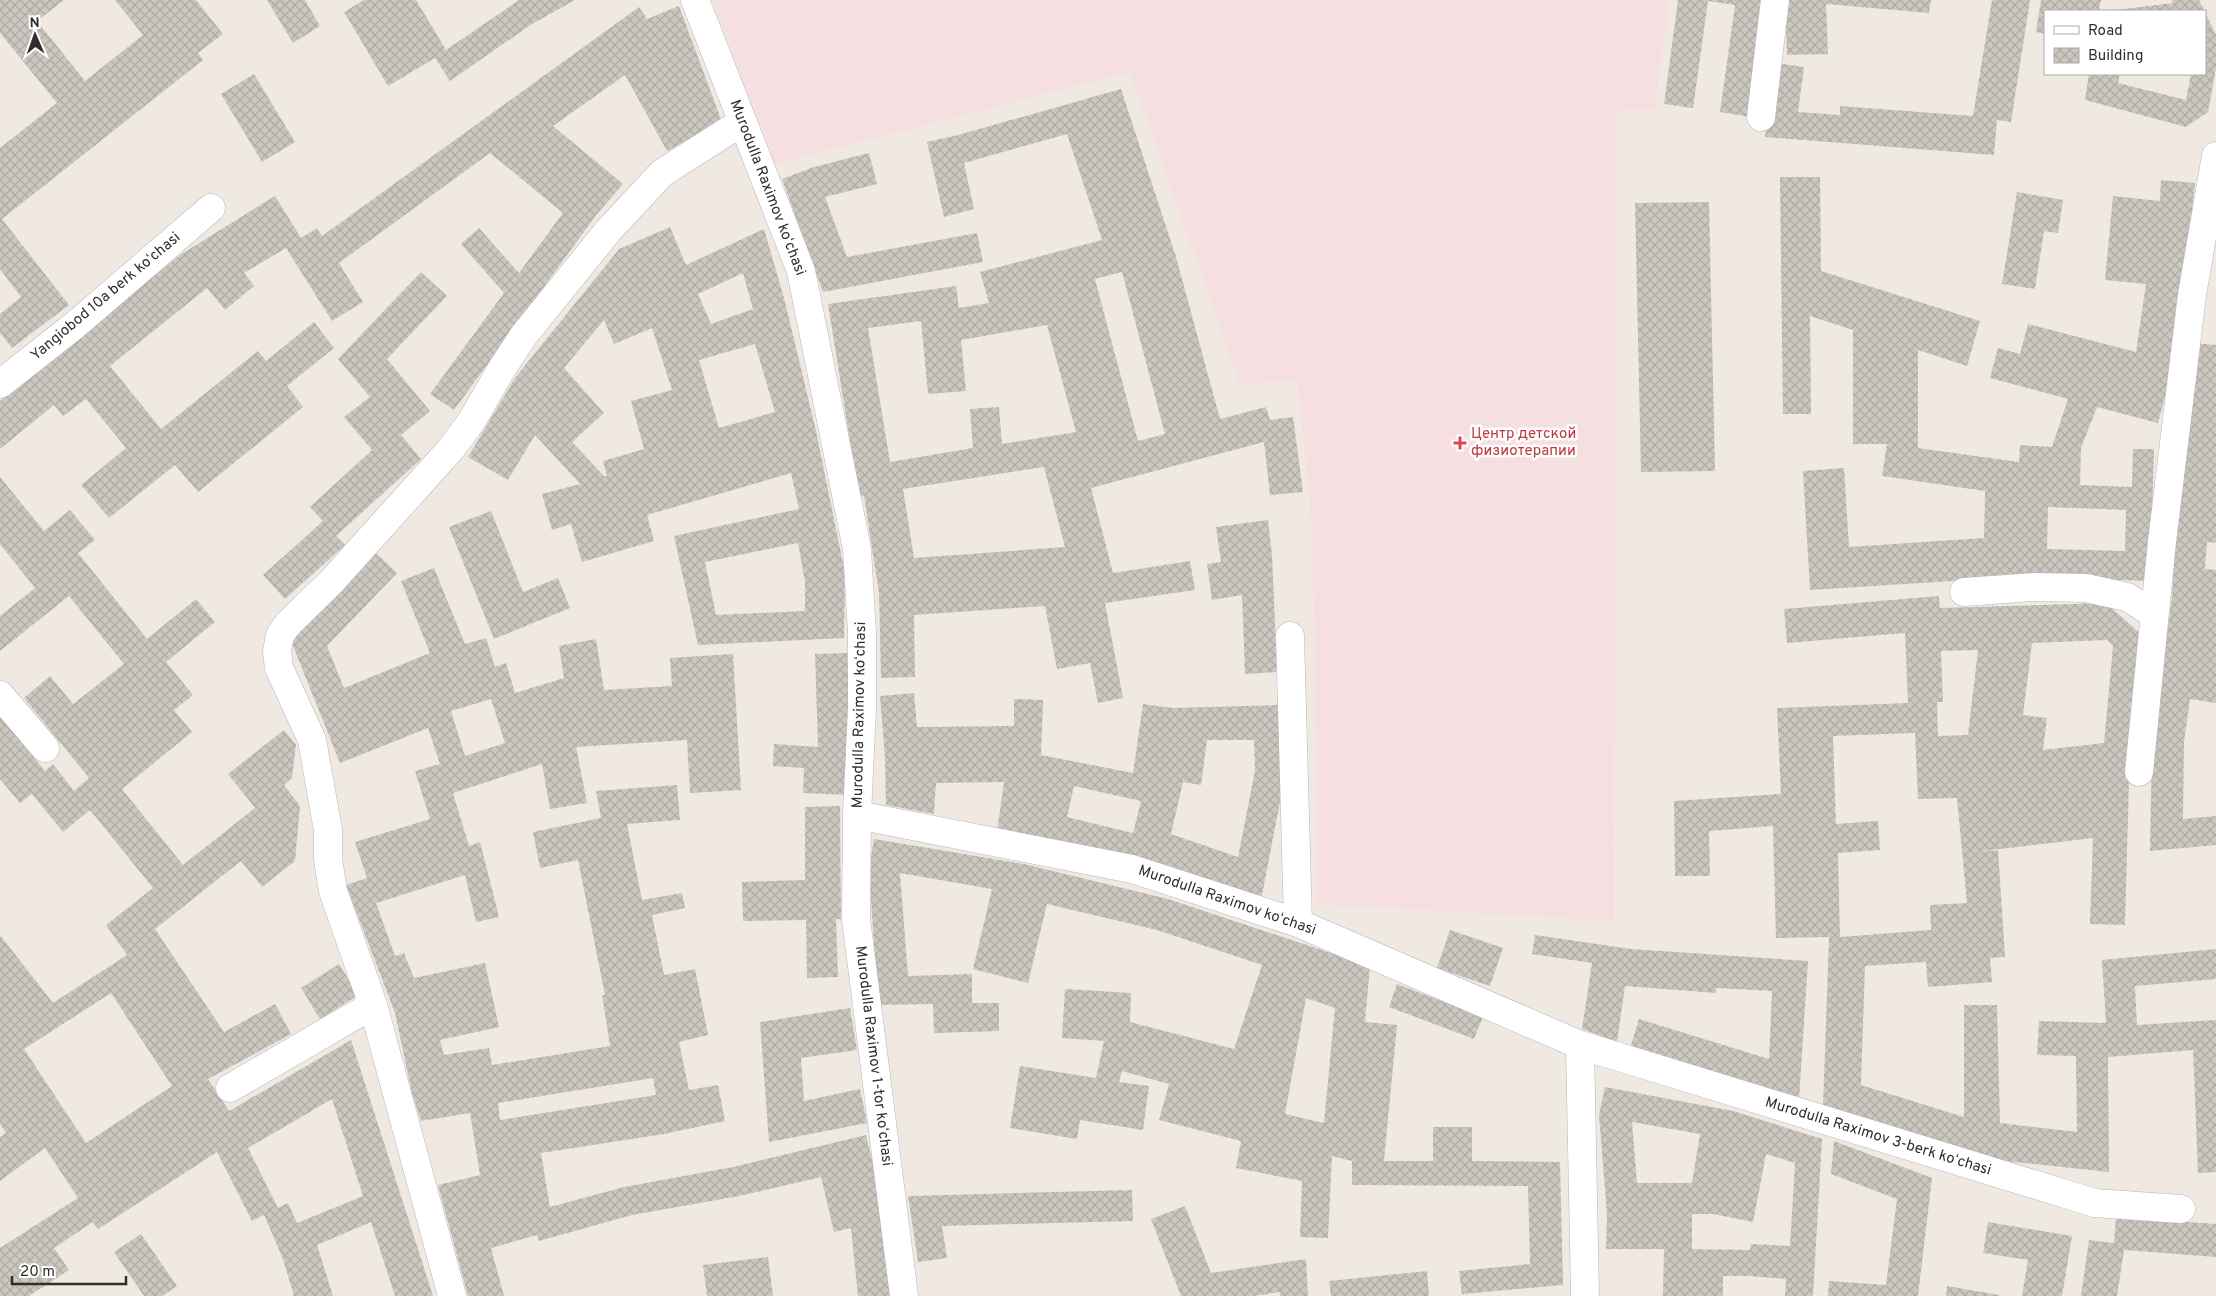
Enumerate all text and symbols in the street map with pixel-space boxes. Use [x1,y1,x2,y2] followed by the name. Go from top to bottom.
[10,10,60,60] north arrow
[2044,10,2206,75] legend
[29,15,40,32] text: N
[2088,22,2123,41] text: Road
[2088,47,2143,66] text: Building
[725,97,809,279] street label: Murodulla Raximov koʻchasi
[27,229,185,365] street label: Yangiobod 10a berk koʻchasi
[1471,425,1576,461] place label: Центр детской физиотерапии
[1453,436,1467,450] marker: Центр детской физиотерапии
[849,621,871,809] street label: Murodulla Raximov koʻchasi
[1136,862,1318,940] street label: Murodulla Raximov koʻchasi
[850,945,896,1167] street label: Murodulla Raximov 1-tor koʻchasi
[1762,1093,1994,1181] street label: Murodulla Raximov 3-berk koʻchasi
[12,1254,126,1286] scale bar
[20,1263,55,1282] text: 20 m

